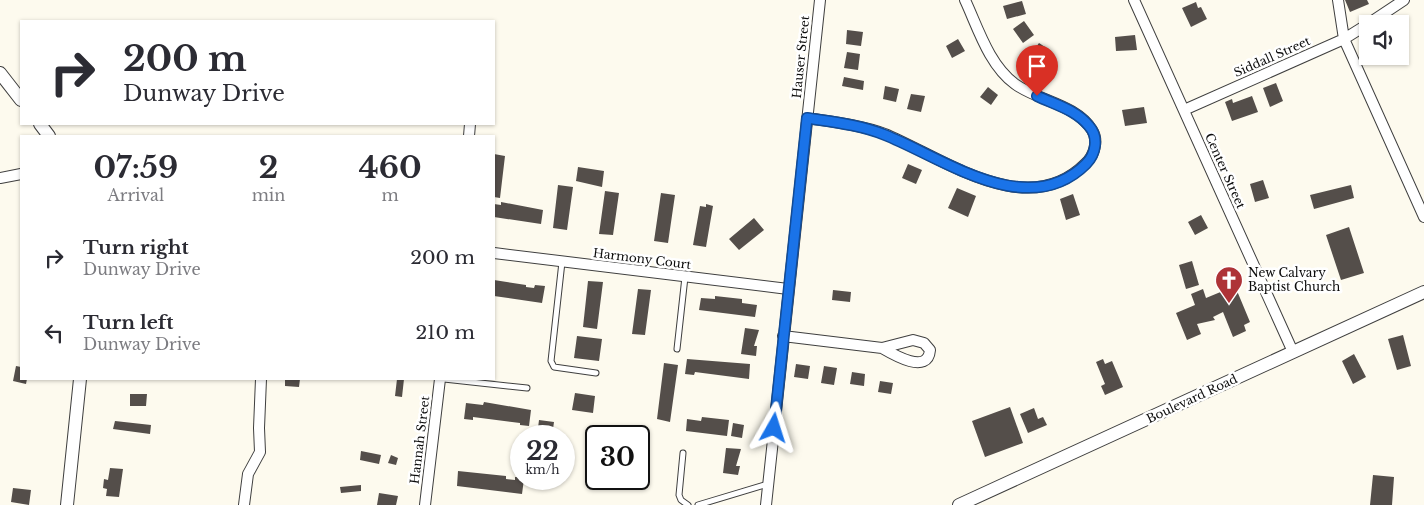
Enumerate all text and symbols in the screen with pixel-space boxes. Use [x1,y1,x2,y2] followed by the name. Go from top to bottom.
[789,14,812,99] street label: Hauser Street
[1359,15,1409,65] map controls
[1359,15,1409,65] button: sound
[1231,33,1313,80] street label: Siddall Street
[123,37,247,80] text: 200 m
[40,40,105,105] icon: right
[1016,45,1058,96] pin
[1023,52,1051,80] icon: arrive
[123,80,285,107] text: Dunway Drive
[1202,131,1249,211] street label: Center Street
[93,149,178,186] text: 07:59
[259,149,278,186] text: 2
[359,149,422,186] text: 460
[107,185,164,205] text: Arrival
[252,185,285,205] text: min
[382,185,399,205] text: m
[83,236,189,259] text: Turn right
[40,244,68,272] icon: right
[592,245,692,272] street label: Harmony Court
[410,246,475,269] text: 200 m
[83,259,201,279] text: Dunway Drive
[1214,265,1244,304] church icon: New Calvary Baptist Church
[1248,265,1340,294] place label: New Calvary Baptist Church
[83,311,174,334] text: Turn left
[40,319,68,347] icon: left
[415,321,475,344] text: 210 m
[83,334,201,354] text: Dunway Drive
[1144,371,1240,426] street label: Boulevard Road
[407,395,432,485] street label: Hannah Street
[747,401,799,453] position arrow
[585,425,650,490] speed limit sign: 30
[526,436,559,467] text: 22
[525,462,560,477] text: km/h

